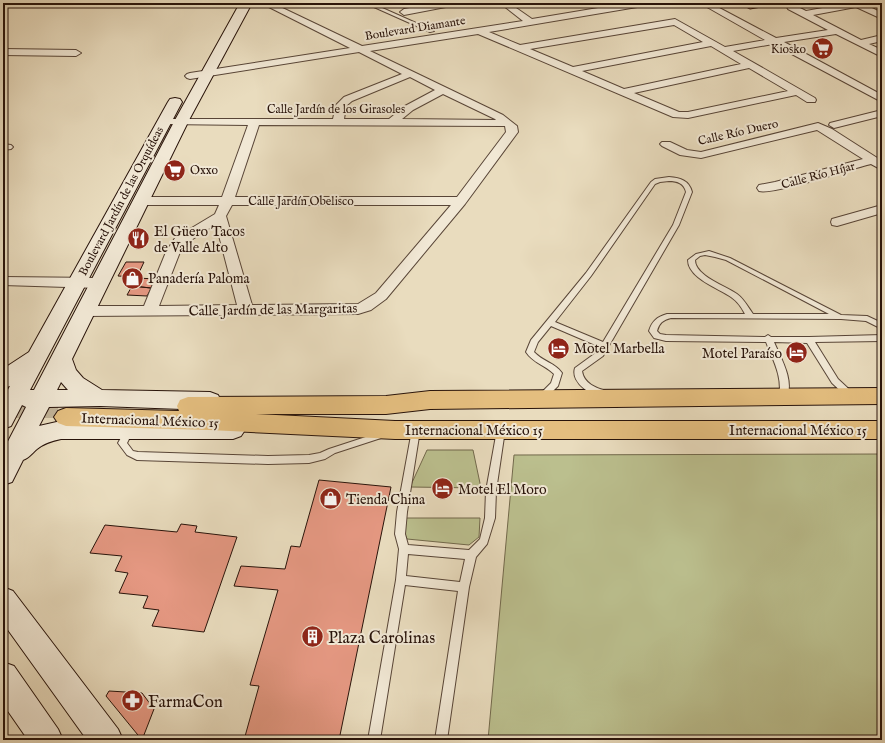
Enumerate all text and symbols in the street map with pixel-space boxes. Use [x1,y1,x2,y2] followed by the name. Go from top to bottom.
[364,13,467,44] street label: Boulevard Diamante
[809,36,835,62] supermarket icon: Kiosko
[771,42,807,57] place label: Kiosko
[267,102,405,118] street label: Calle Jardín de los Girasoles
[696,116,780,149] street label: Calle Río Duero
[76,124,168,279] street label: Boulevard Jardín de las Orquídeas
[162,157,188,183] supermarket icon: Oxxo
[780,158,857,193] street label: Calle Río Híjar
[190,163,218,178] place label: Oxxo
[248,194,354,210] street label: Calle Jardín Obelisco
[154,223,245,257] place label: El Güero Tacos de Valle Alto
[126,226,152,252] restaurant icon: El Güero Tacos de Valle Alto
[120,265,146,291] shop icon: Panadería Paloma
[148,270,251,288] place label: Panadería Paloma
[188,300,358,320] street label: Calle Jardín de las Margaritas
[546,335,572,361] hotel icon: Motel Marbella
[574,340,666,358] place label: Motel Marbella
[784,340,810,366] hotel icon: Motel Paraíso
[702,345,782,363] place label: Motel Paraíso
[81,410,219,432] street label: Internacional México 15
[405,422,543,440] street label: Internacional México 15
[729,422,867,440] street label: Internacional México 15
[429,476,455,502] hotel icon: Motel El Moro
[458,481,547,499] place label: Motel El Moro
[318,486,344,512] shop icon: Tienda China
[346,491,426,509] place label: Tienda China
[299,624,325,650] building icon: Plaza Carolinas
[328,628,435,649] place label: Plaza Carolinas
[120,688,146,714] pharmacy icon: FarmaCon
[148,692,223,713] place label: FarmaCon

